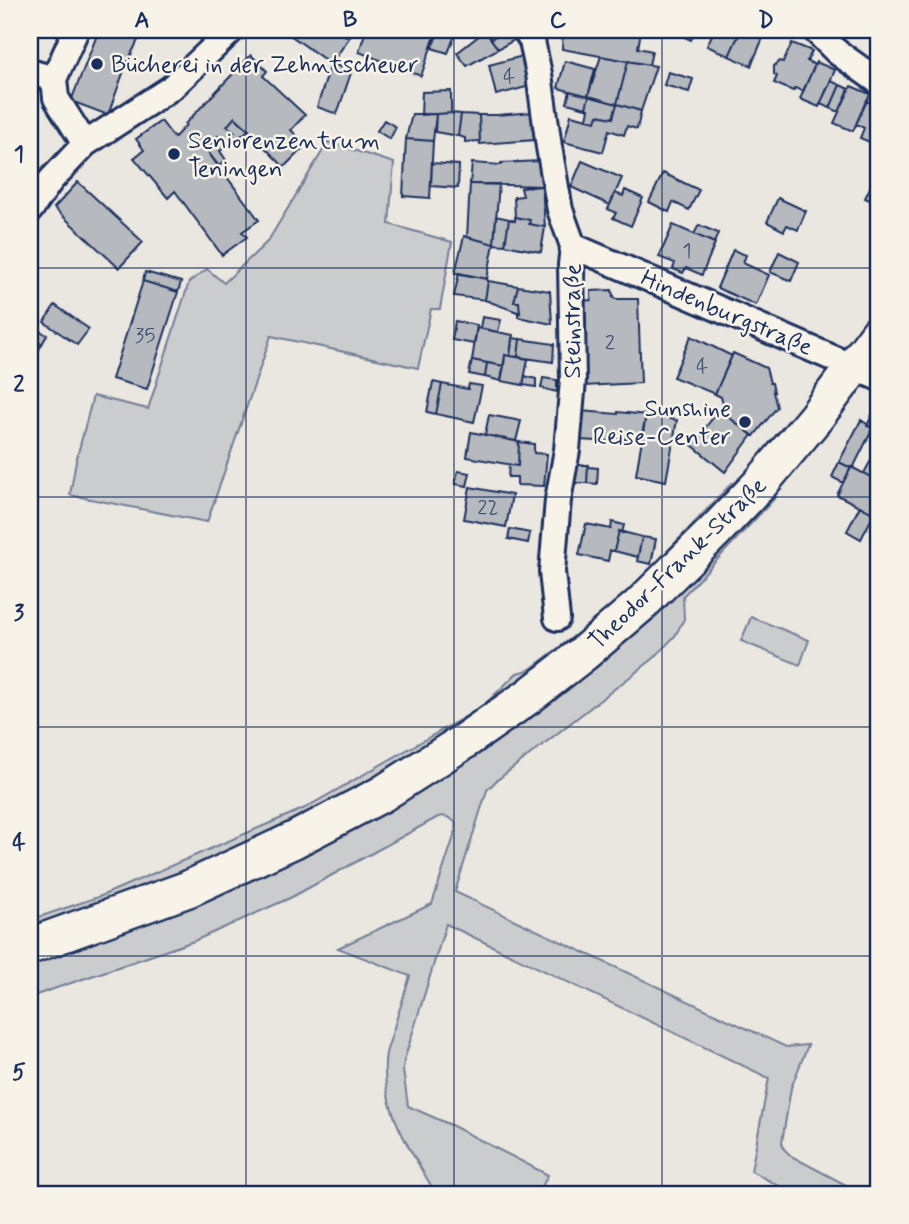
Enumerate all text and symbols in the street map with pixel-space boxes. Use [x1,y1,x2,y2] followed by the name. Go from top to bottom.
[134,6,150,36] text: A
[343,6,358,36] text: B
[550,6,567,36] text: C
[758,6,774,36] text: D
[111,50,419,81] place label: Bücherei in der Zehntscheuer
[89,56,105,72] marker: Bücherei in der Zehntscheuer
[503,63,515,91] house number: 4
[188,126,380,185] place label: Seniorenzentrum Teningen
[14,140,24,170] text: 1
[166,146,182,162] marker: Seniorenzentrum Teningen
[682,237,692,265] house number: 1
[558,263,589,378] street label: Steinstraße
[636,263,817,364] street label: Hindenburgstraße
[135,322,155,350] house number: 35
[605,329,615,357] house number: 2
[696,353,708,381] house number: 4
[13,370,25,400] text: 2
[593,394,731,453] place label: Sunshine Reise-Center
[737,414,753,430] marker: Sunshine Reise-Center
[582,471,774,657] street label: Theodor-Frank-Straße
[477,494,499,522] house number: 22
[14,599,25,629] text: 3
[12,828,26,858] text: 4
[12,1058,26,1088] text: 5

